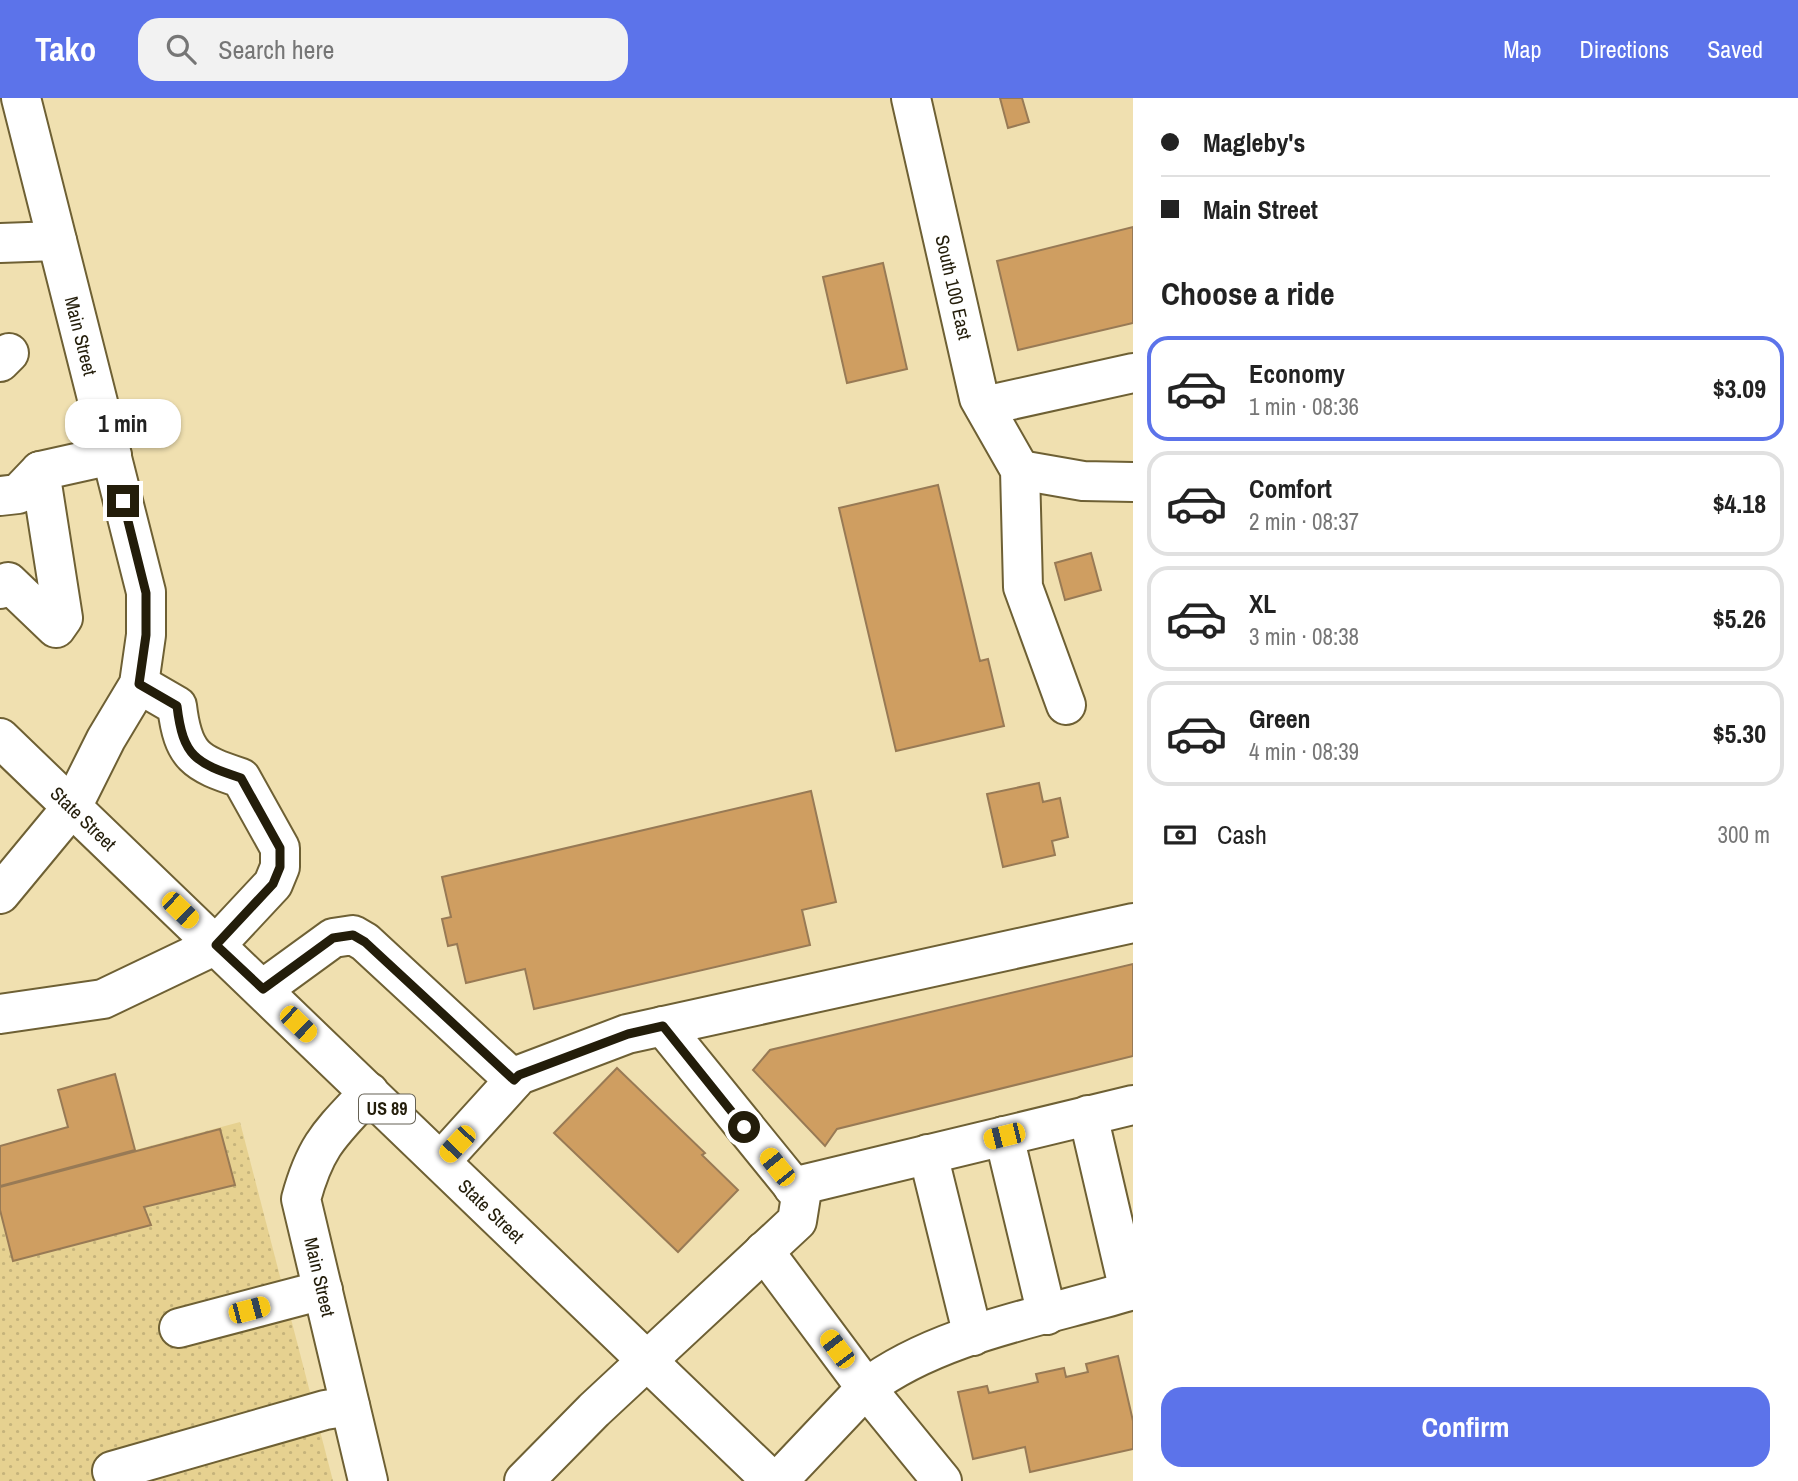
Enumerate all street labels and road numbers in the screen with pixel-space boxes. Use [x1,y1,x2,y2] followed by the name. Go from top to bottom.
[929,232,979,343] street label: South 100 East
[59,294,104,379] street label: Main Street
[45,781,123,857] street label: State Street
[359,1094,415,1124] road number: US 89
[453,1173,531,1249] street label: State Street
[298,1235,342,1320] street label: Main Street

